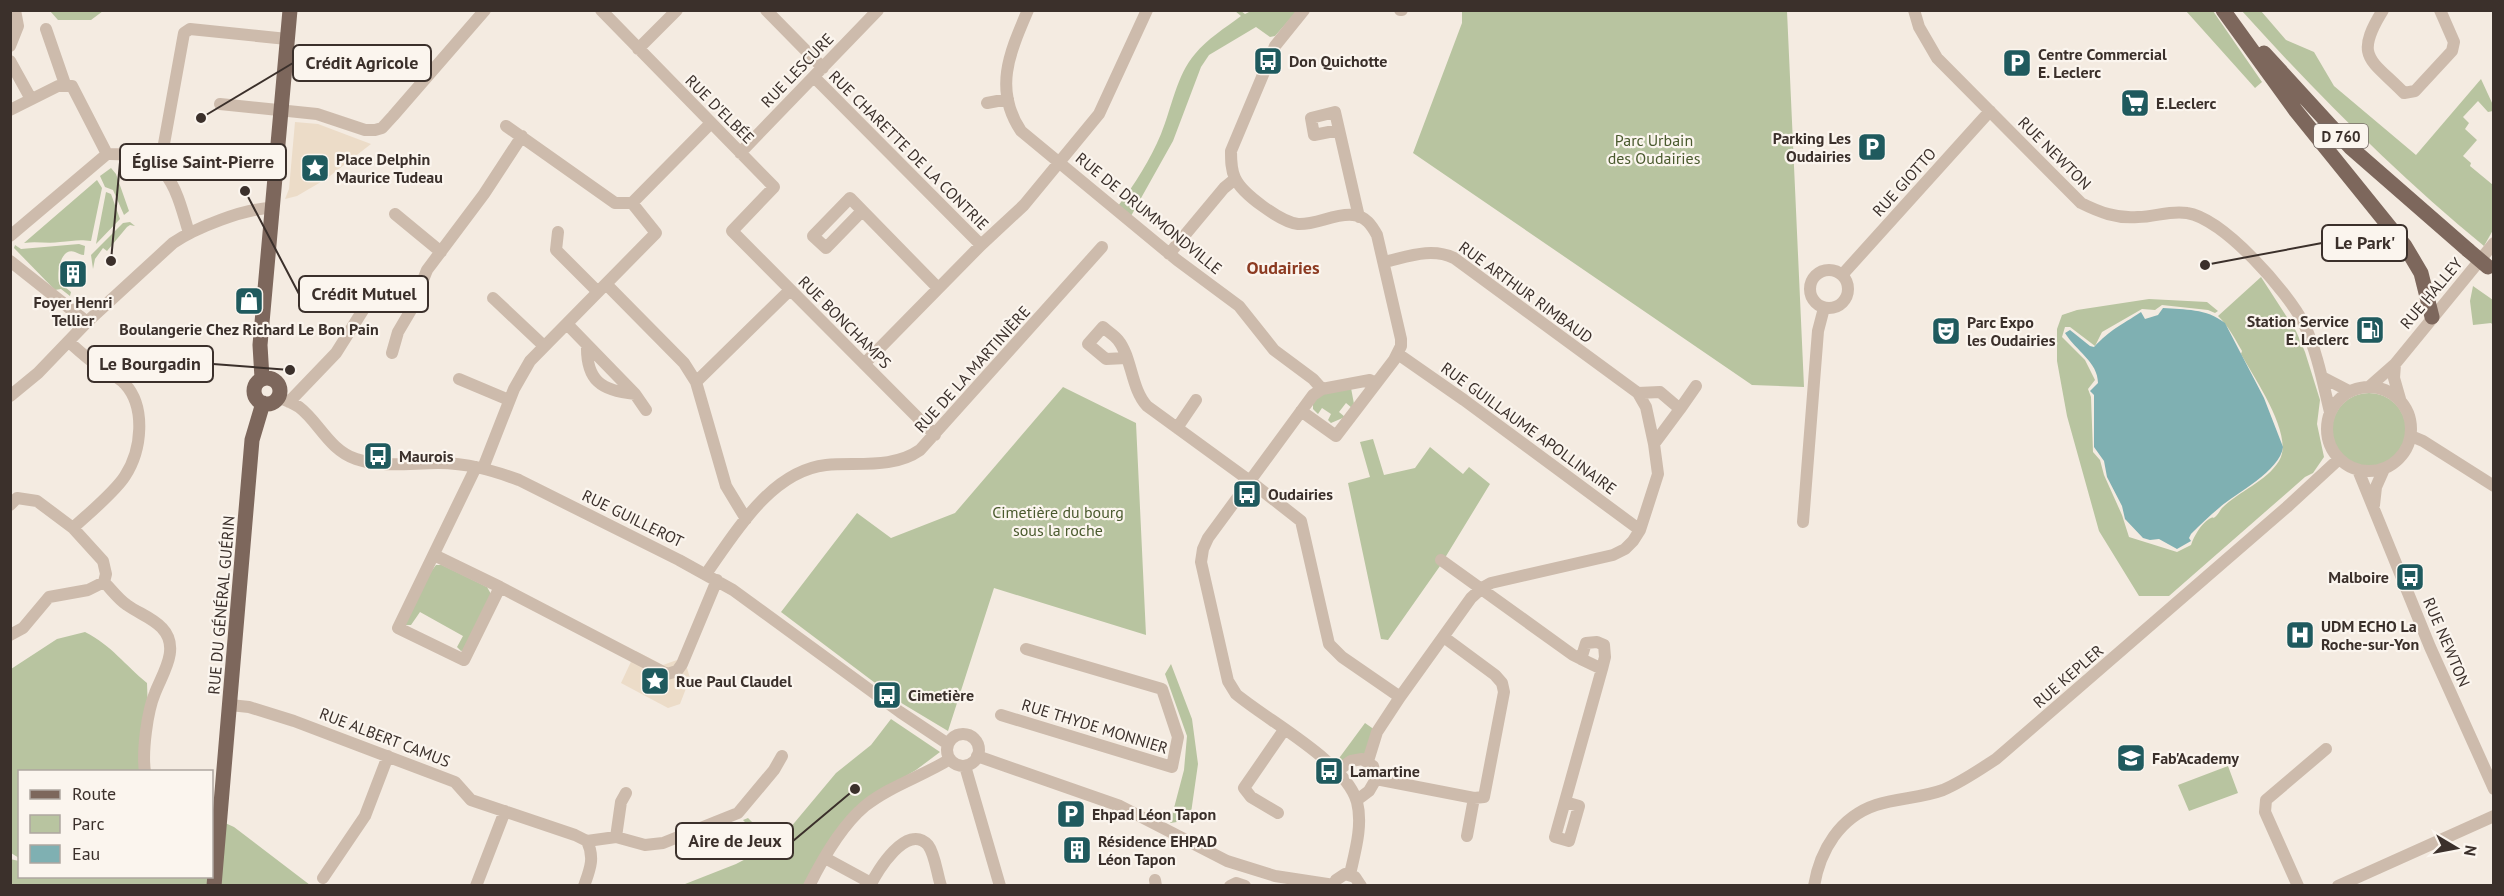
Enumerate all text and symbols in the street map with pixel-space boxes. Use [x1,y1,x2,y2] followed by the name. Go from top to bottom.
[757,29,837,111] street label: RUE LESCURE
[2038,44,2167,82] place label: Centre Commercial E. Leclerc
[293,45,431,81] callout: Crédit Agricole
[1252,45,1284,77] bus stop icon: Don Quichotte
[2001,47,2033,79] parking icon: Centre Commercial E. Leclerc
[306,51,418,74] text: Crédit Agricole
[1289,51,1387,71] place label: Don Quichotte
[825,66,993,234] street label: RUE CHARETTE DE LA CONTRIE
[681,70,759,148] street label: RUE D'ELBÉE
[2119,87,2151,119] supermarket icon: E.Leclerc
[2156,93,2216,113] place label: E.Leclerc
[2014,112,2096,194] street label: RUE NEWTON
[2314,124,2368,148] road number: D 760
[1773,128,1851,166] place label: Parking Les Oudairies
[1608,130,1701,168] park label: Parc Urbain des Oudairies
[1856,131,1888,163] parking icon: Parking Les Oudairies
[1868,143,1940,221] street label: RUE GIOTTO
[120,144,286,180] callout: Église Saint-Pierre
[1072,148,1226,278] street label: RUE DE DRUMMONDVILLE
[336,149,443,187] place label: Place Delphin Maurice Tudeau
[132,150,274,173] text: Église Saint-Pierre
[299,152,331,184] place icon: Place Delphin Maurice Tudeau
[2322,225,2407,261] callout: Le Park'
[2335,231,2395,254] text: Le Park'
[1455,237,1597,347] street label: RUE ARTHUR RIMBAUD
[2395,253,2467,333] street label: RUE HALLEY
[1246,256,1320,279] district label: Oudairies
[57,258,89,290] building icon: Foyer Henri Tellier
[794,271,896,373] street label: RUE BONCHAMPS
[299,276,428,312] callout: Crédit Mutuel
[311,282,417,305] text: Crédit Mutuel
[233,285,265,317] shop icon: Boulangerie Chez Richard Le Bon Pain
[33,292,113,330] place label: Foyer Henri Tellier
[910,301,1034,437] street label: RUE DE LA MARTINIÈRE
[2247,311,2349,349] place label: Station Service E. Leclerc
[1967,312,2056,350] place label: Parc Expo les Oudairies
[2354,314,2386,346] fuel station icon: Station Service E. Leclerc
[1930,315,1962,347] theatre icon: Parc Expo les Oudairies
[119,319,379,339] place label: Boulangerie Chez Richard Le Bon Pain
[88,346,213,382] callout: Le Bourgadin
[99,352,201,375] text: Le Bourgadin
[1437,358,1621,498] street label: RUE GUILLAUME APOLLINAIRE
[362,440,394,472] bus stop icon: Maurois
[399,446,454,466] place label: Maurois
[1231,478,1263,510] bus stop icon: Oudairies
[1268,484,1333,504] place label: Oudairies
[579,485,687,551] street label: RUE GUILLEROT
[992,502,1124,540] park label: Cimetière du bourg sous la roche
[203,515,239,695] street label: RUE DU GÉNÉRAL GUÉRIN
[2394,561,2426,593] bus stop icon: Malboire
[2328,567,2389,587] place label: Malboire
[2419,594,2475,690] street label: RUE NEWTON
[2321,616,2419,654] place label: UDM ECHO La Roche-sur-Yon
[2284,619,2316,651] hospital icon: UDM ECHO La Roche-sur-Yon
[2029,640,2107,712] street label: RUE KEPLER
[639,665,671,697] place icon: Rue Paul Claudel
[676,671,792,691] place label: Rue Paul Claudel
[871,679,903,711] bus stop icon: Cimetière
[908,685,974,705] place label: Cimetière
[1019,694,1171,758] street label: RUE THYDE MONNIER
[317,703,453,771] street label: RUE ALBERT CAMUS
[2115,742,2147,774] school or university icon: Fab'Academy
[2152,748,2239,768] place label: Fab'Academy
[1313,755,1345,787] bus stop icon: Lamartine
[1350,761,1420,781] place label: Lamartine
[18,770,213,878] legend
[72,782,116,805] text: Route
[1055,798,1087,830] parking icon: Ehpad Léon Tapon
[1092,804,1216,824] place label: Ehpad Léon Tapon
[72,812,105,835] text: Parc
[2426,818,2486,878] north arrow
[676,823,793,859] callout: Aire de Jeux
[688,829,782,852] text: Aire de Jeux
[1098,831,1217,869] place label: Résidence EHPAD Léon Tapon
[1061,834,1093,866] building icon: Résidence EHPAD Léon Tapon
[72,842,100,865] text: Eau
[2460,844,2482,858] text: N

